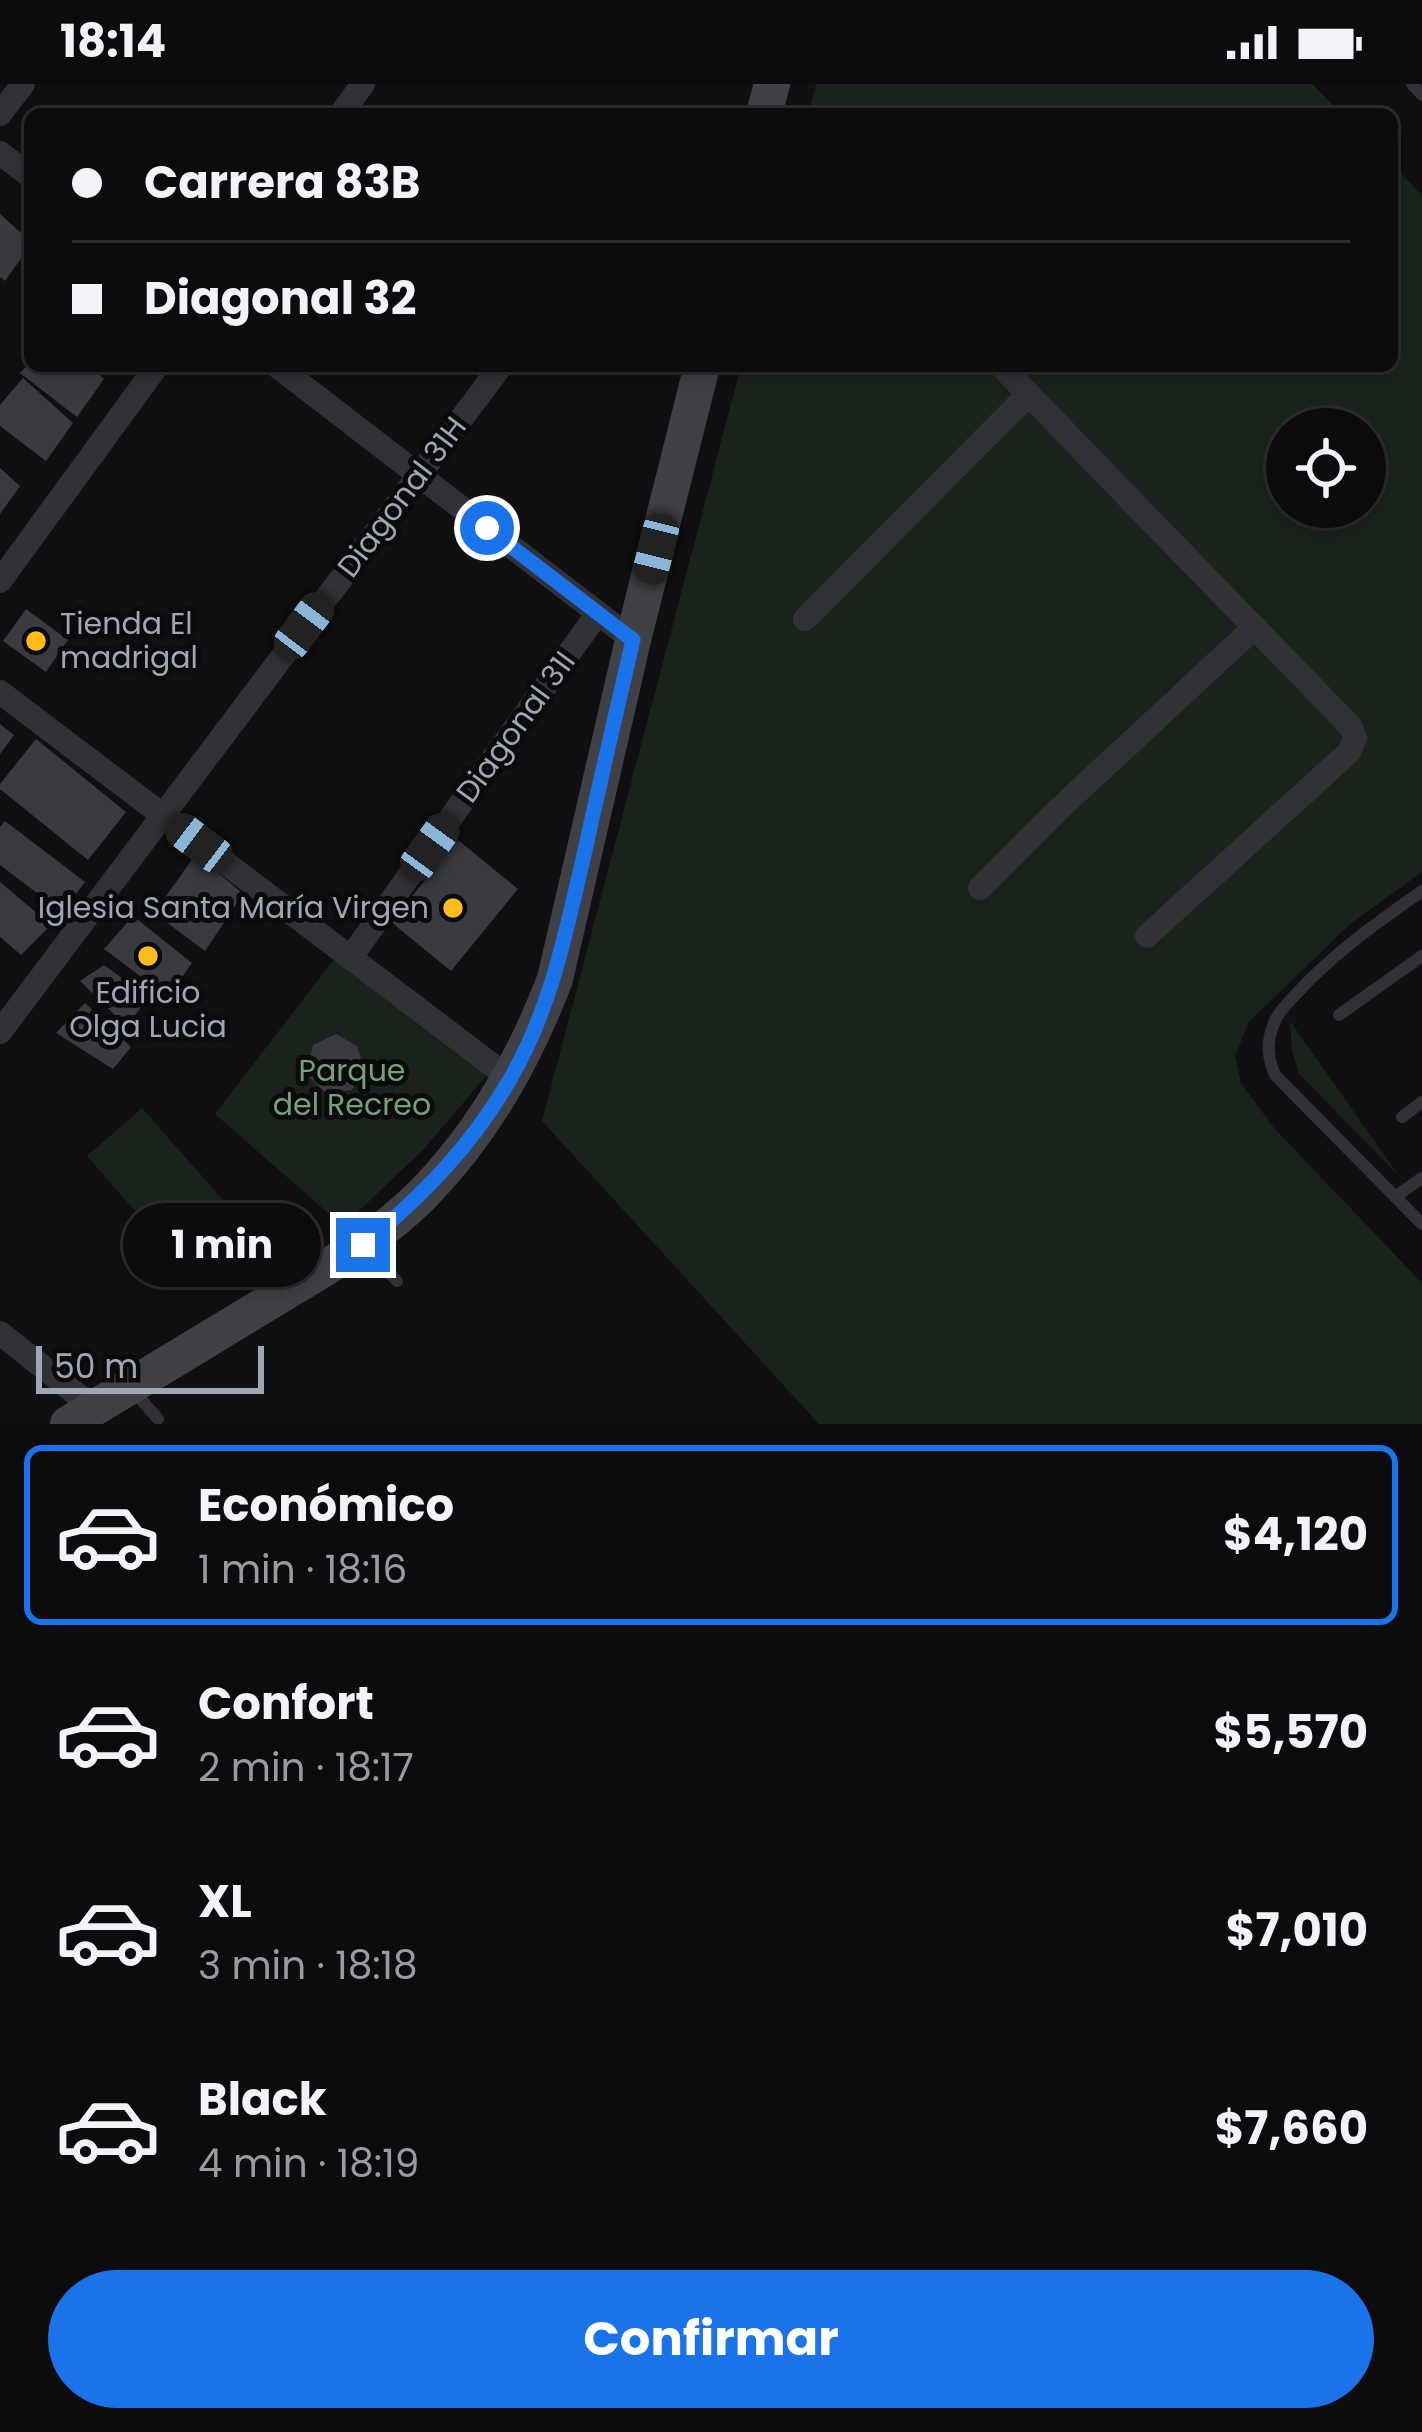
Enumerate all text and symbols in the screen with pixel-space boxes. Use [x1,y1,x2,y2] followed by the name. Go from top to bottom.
[60,10,166,73] text: 18:14
[144,151,420,214] text: Carrera 83B
[144,267,416,330] text: Diagonal 32
[327,407,476,586] street label: Diagonal 31H
[1266,408,1386,528] map controls
[1266,408,1386,528] button: locate
[460,501,514,555] route start
[630,510,682,588] car
[268,586,340,666] car
[60,602,198,679] place label: Tienda El madrigal
[23,628,49,654] marker: Tienda El madrigal
[446,642,585,811] street label: Diagonal 31I
[159,807,239,879] car
[394,807,466,887] car
[38,886,429,929] place label: Iglesia Santa María Virgen
[440,895,466,921] marker: Iglesia Santa María Virgen
[135,943,161,969] marker: Edificio Olga Lucia
[69,971,227,1048] place label: Edificio Olga Lucia
[273,1049,431,1126] park label: Parque del Recreo
[123,1203,321,1287] callout: 1 min
[171,1217,273,1272] text: 1 min
[336,1218,390,1272] route end
[36,1340,264,1393] scale bar
[54,1343,138,1390] text: 50 m
[198,1474,454,1537] text: Económico
[54,1481,162,1589] icon: car
[1223,1503,1368,1566] text: $4,120
[198,1542,407,1597] text: 1 min · 18:16
[198,1672,374,1735] text: Confort
[54,1679,162,1787] icon: car
[1214,1701,1368,1764] text: $5,570
[198,1740,414,1795] text: 2 min · 18:17
[198,1870,252,1933] text: XL
[54,1877,162,1985] icon: car
[1226,1899,1368,1962] text: $7,010
[198,1938,418,1993] text: 3 min · 18:18
[198,2068,327,2131] text: Black
[54,2075,162,2183] icon: car
[1215,2097,1368,2160] text: $7,660
[198,2136,419,2191] text: 4 min · 18:19
[48,2270,1374,2408] button: Confirmar

